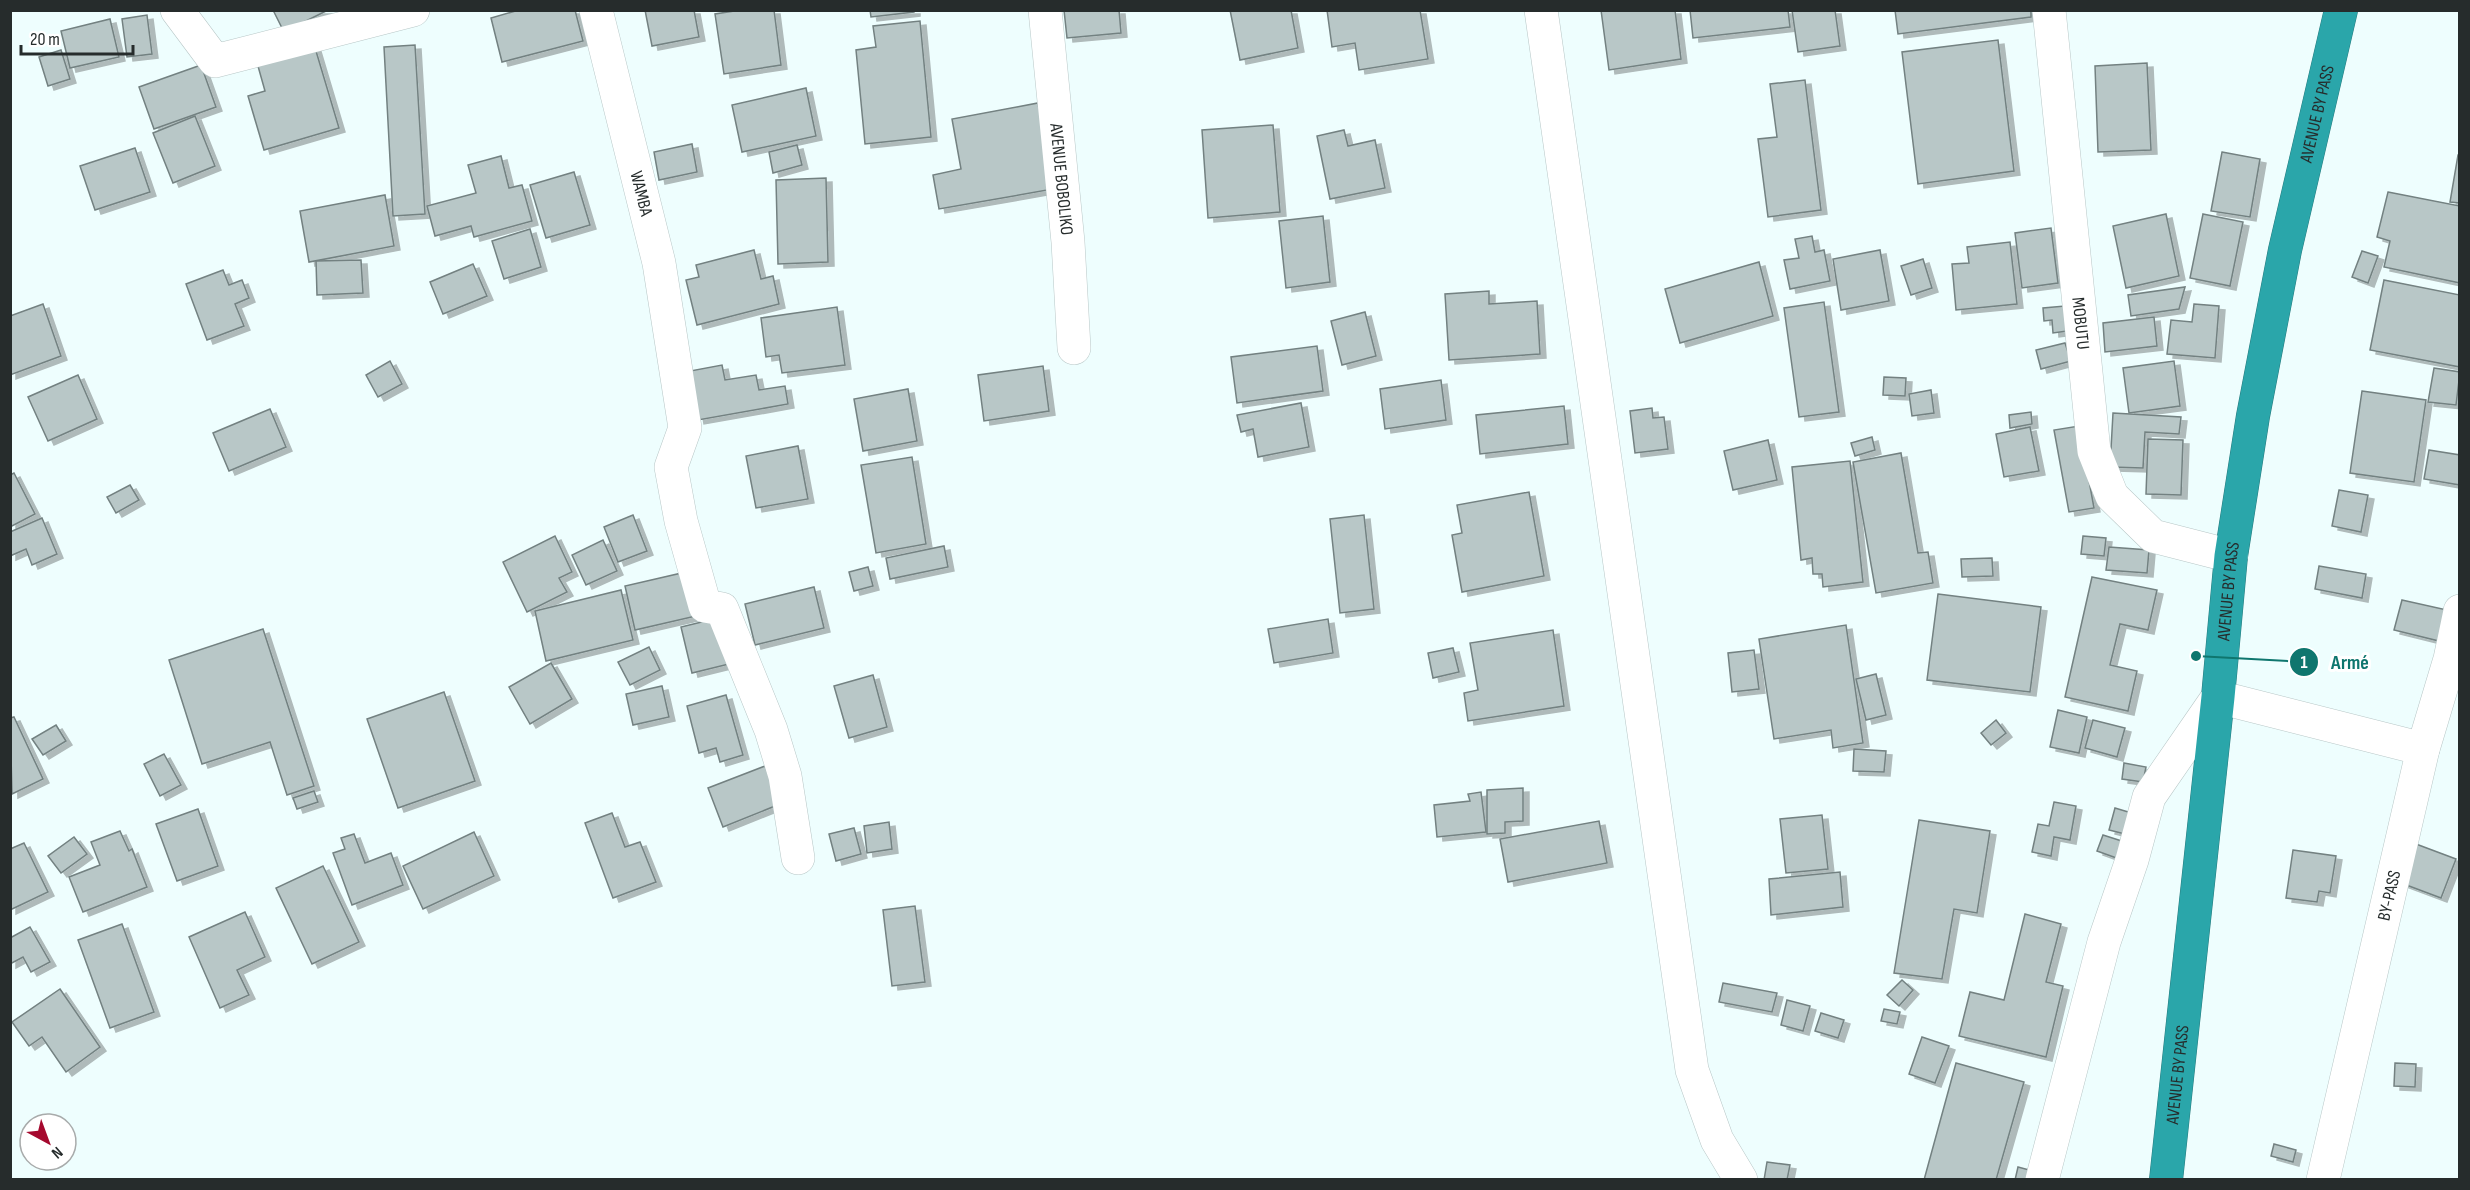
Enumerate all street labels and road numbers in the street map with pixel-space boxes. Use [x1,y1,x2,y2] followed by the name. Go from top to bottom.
[2295,63,2338,166] street label: AVENUE BY PASS
[1046,121,1078,236] street label: AVENUE BOBOLIKO
[626,169,657,218] street label: WAMBA
[2068,296,2094,351] street label: MOBUTU
[2213,540,2244,643] street label: AVENUE BY PASS
[2373,868,2405,923] street label: BY-PASS
[2161,1024,2193,1126] street label: AVENUE BY PASS

